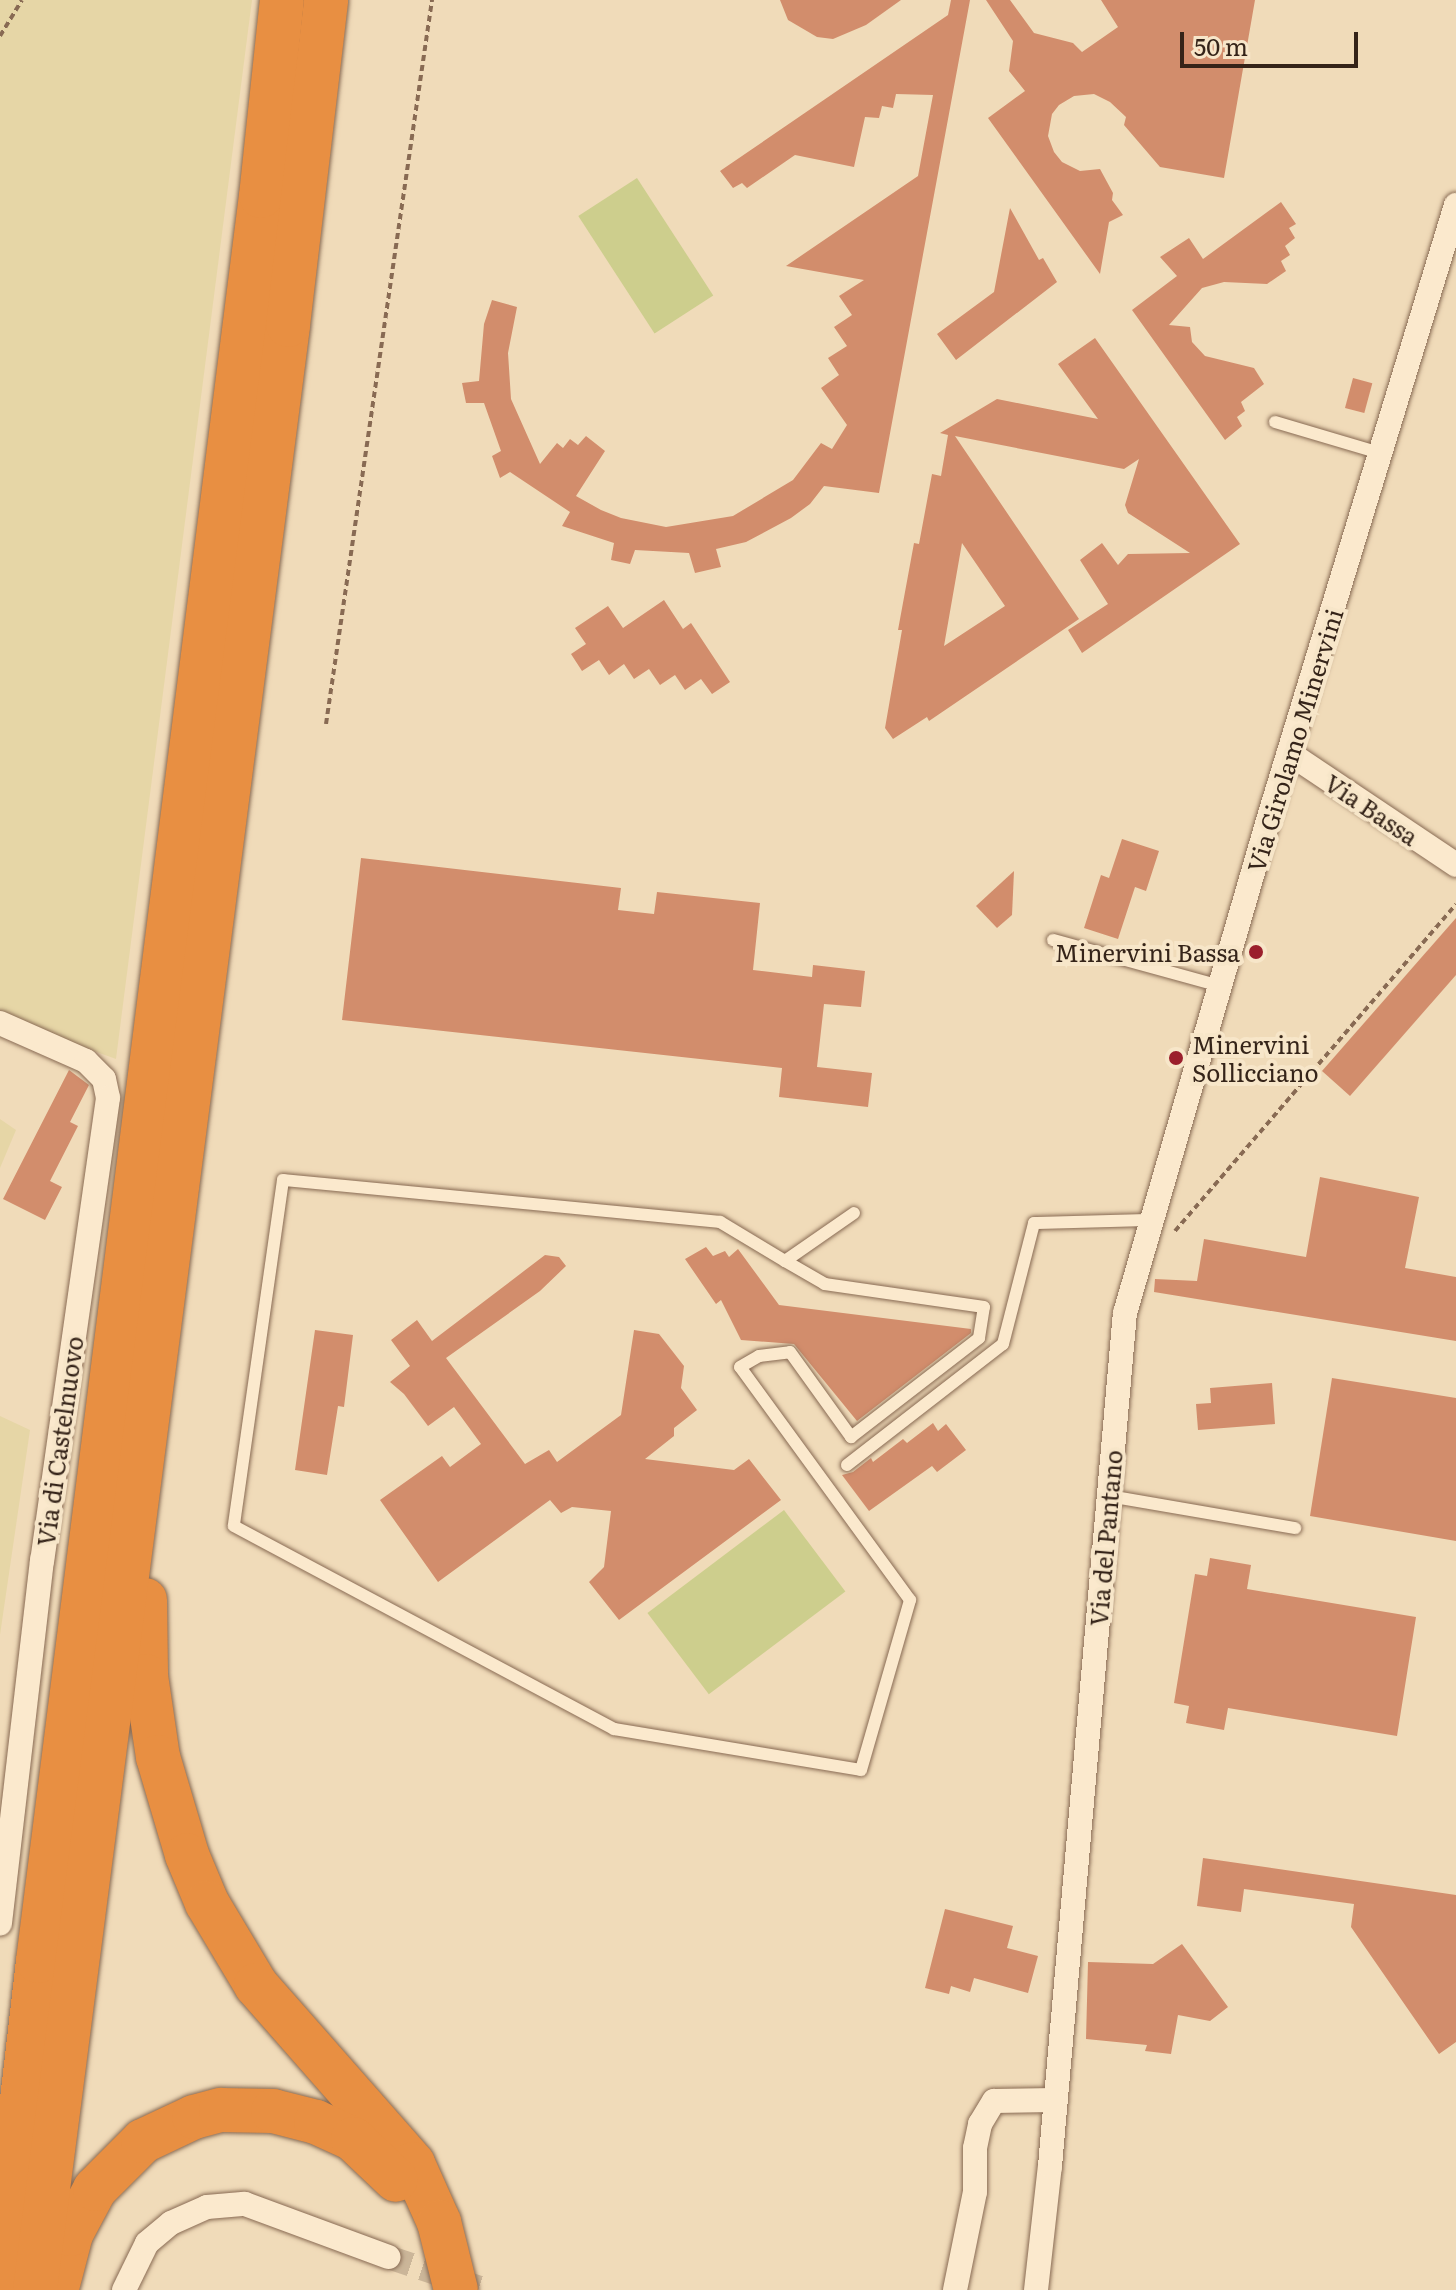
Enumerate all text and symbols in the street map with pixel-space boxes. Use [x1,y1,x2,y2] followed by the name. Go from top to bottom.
[1184,16,1362,66] scale bar
[1194,28,1248,63] text: 50 m
[1240,605,1348,875] street label: Via Girolamo Minervini
[1320,767,1424,851] street label: Via Bassa
[1055,938,1240,966] place label: Minervini Bassa
[1247,943,1265,961] marker: Minervini Bassa
[1192,1030,1318,1086] place label: Minervini Sollicciano
[1167,1049,1185,1067] marker: Minervini Sollicciano
[30,1334,88,1548] street label: Via di Castelnuovo
[1083,1449,1127,1627] street label: Via del Pantano

